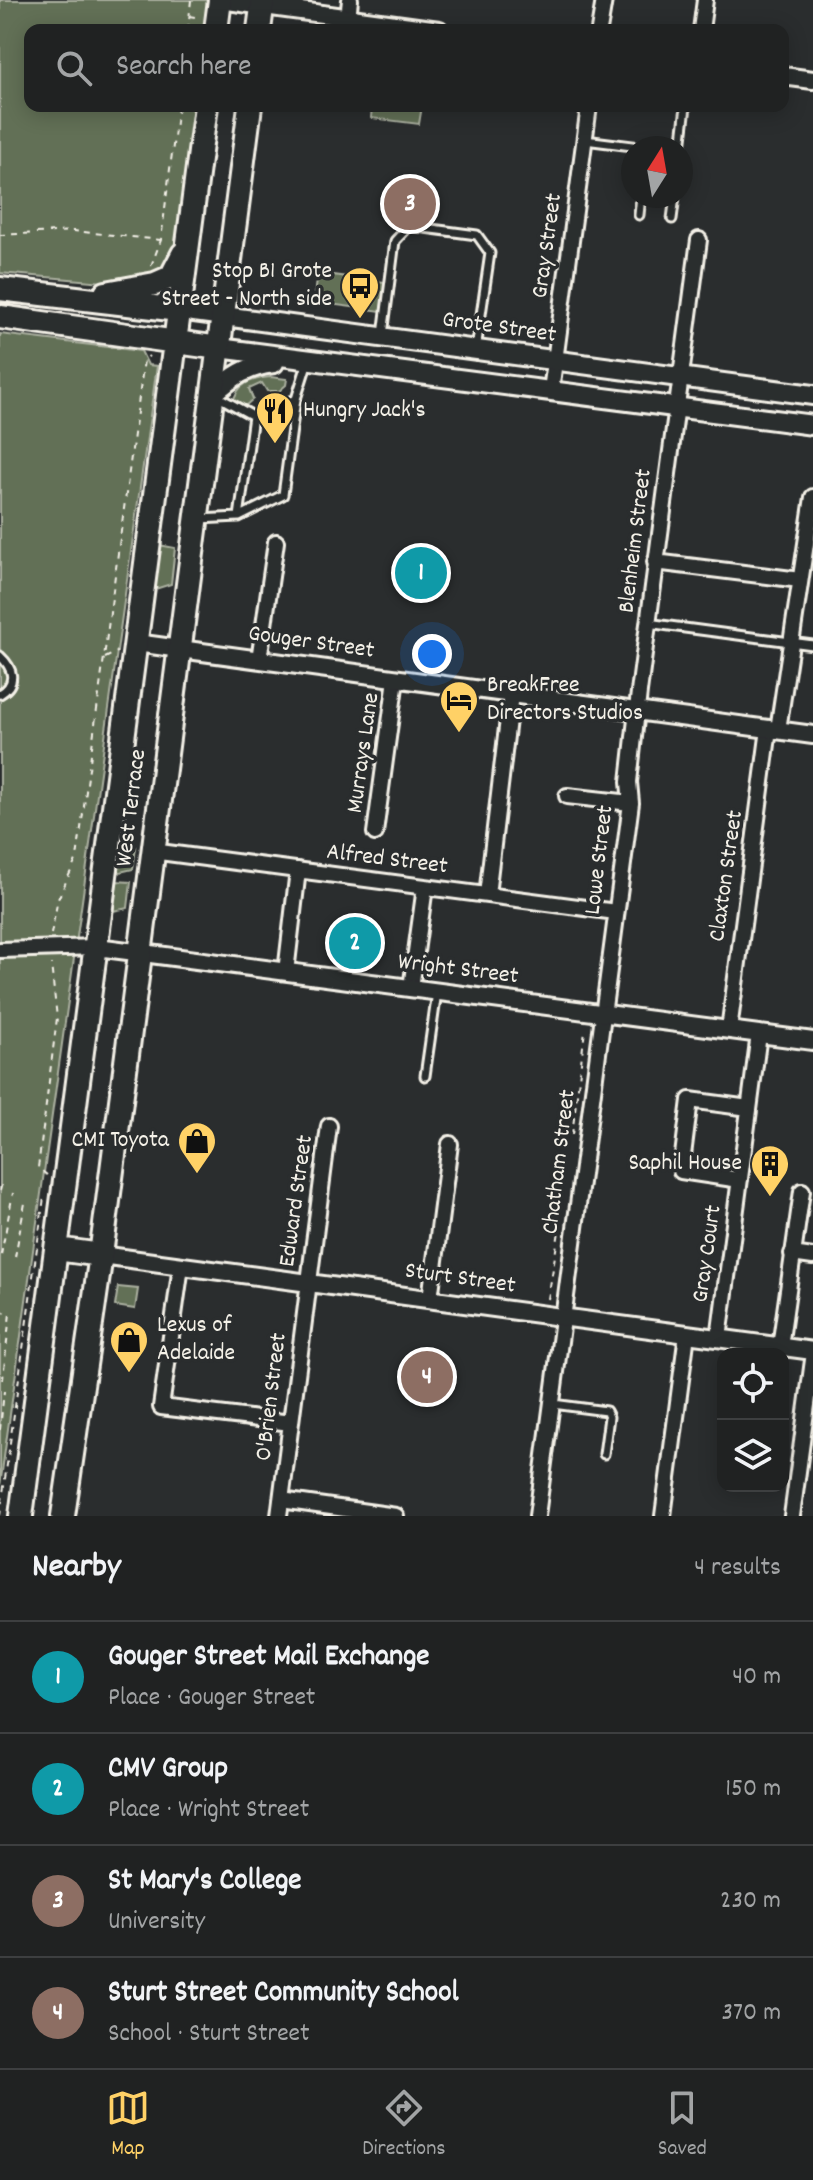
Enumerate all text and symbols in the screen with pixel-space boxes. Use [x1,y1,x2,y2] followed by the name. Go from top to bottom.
[24,24,789,112] search box
[52,46,96,90] icon: search
[116,47,252,90] text: Search here
[621,136,693,208] north arrow
[384,174,436,234] pin: 3
[524,191,572,301] street label: Gray Street
[161,255,332,317] place label: Stop B1 Grote Street - North side
[339,265,381,320] bus stop icon: Stop B1 Grote Street - North side
[440,303,558,353] street label: Grote Street
[254,390,296,445] restaurant icon: Hungry Jack's
[303,394,426,428] place label: Hungry Jack's
[610,467,662,615] street label: Blenheim Street
[395,543,447,603] pin: 1
[246,617,376,669] street label: Gouger Street
[412,634,452,674] your location
[487,669,643,731] place label: BreakFree Directors Studios
[438,679,480,734] hotel icon: BreakFree Directors Studios
[339,690,389,816] street label: Murrays Lane
[108,747,156,869] street label: West Terrace
[576,803,624,917] street label: Lowe Street
[701,808,753,944] street label: Claxton Street
[324,836,450,884] street label: Alfred Street
[329,913,381,973] pin: 2
[396,946,520,994] street label: Wright Street
[534,1088,586,1236] street label: Chatham Street
[176,1120,218,1175] shop icon: CMI Toyota
[72,1124,170,1158] place label: CMI Toyota
[271,1133,323,1269] street label: Edward Street
[749,1143,791,1198] building icon: Saphil House
[629,1147,742,1181] place label: Saphil House
[684,1203,732,1305] street label: Gray Court
[402,1254,518,1304] street label: Sturt Street
[157,1309,235,1371] place label: Lexus of Adelaide
[108,1319,150,1374] shop icon: Lexus of Adelaide
[247,1331,297,1463] street label: O'Brien Street
[401,1347,453,1407] pin: 4
[717,1348,789,1492] map controls
[717,1348,789,1420] button: locate
[717,1420,789,1492] button: layers
[32,1544,121,1593] text: Nearby
[694,1550,781,1587] text: 4 results
[108,1637,430,1680] text: Gouger Street Mail Exchange
[55,1659,61,1696] text: 1
[732,1659,781,1696] text: 40 m
[108,1680,315,1717] text: Place · Gouger Street
[108,1749,228,1792] text: CMV Group
[52,1771,64,1808] text: 2
[725,1771,781,1808] text: 150 m
[108,1792,309,1829] text: Place · Wright Street
[108,1861,302,1904] text: St Mary's College
[52,1883,64,1920] text: 3
[720,1883,781,1920] text: 230 m
[108,1904,205,1941] text: University
[108,1973,459,2016] text: Sturt Street Community School
[53,1995,63,2032] text: 4
[722,1995,781,2032] text: 370 m
[108,2016,310,2053] text: School · Sturt Street
[106,2086,150,2165] tab: Map
[362,2086,446,2165] tab: Directions
[658,2086,707,2165] tab: Saved

